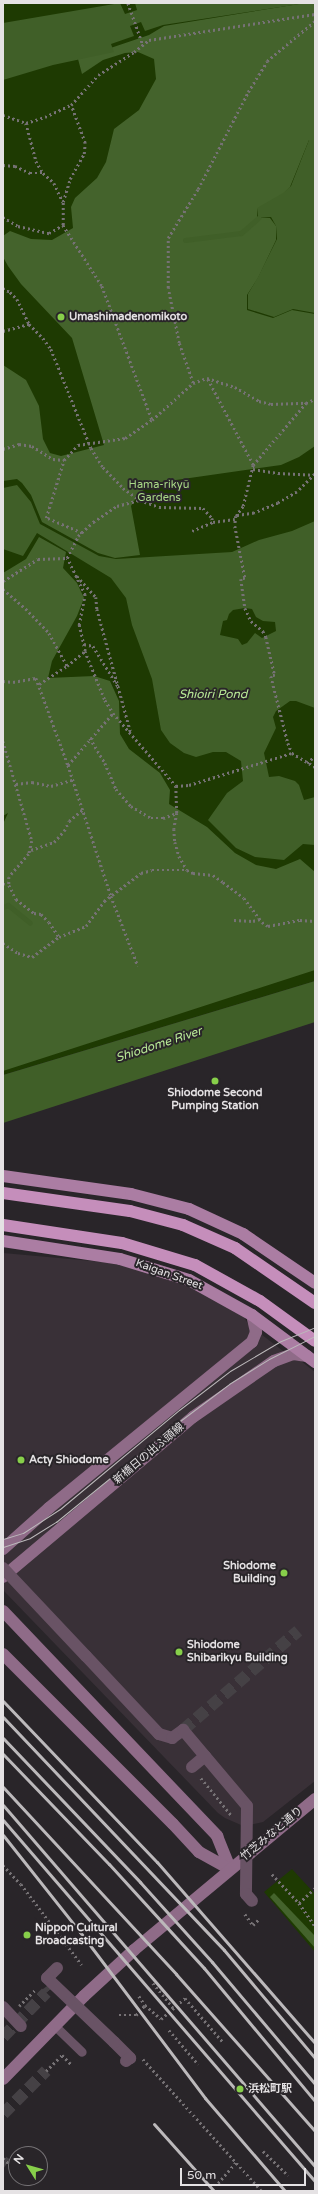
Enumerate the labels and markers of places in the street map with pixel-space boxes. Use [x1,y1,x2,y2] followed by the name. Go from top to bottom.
[69,310,187,324] place label: Umashimadenomikoto
[56,312,66,322] marker: Umashimadenomikoto
[210,1076,220,1086] marker: Shiodome Second Pumping Station
[168,1087,262,1113] place label: Shiodome Second Pumping Station
[29,1453,109,1467] place label: Acty Shiodome
[16,1455,26,1465] marker: Acty Shiodome
[223,1560,276,1586] place label: Shiodome Building
[279,1568,289,1578] marker: Shiodome Building
[187,1639,288,1665] place label: Shiodome Shibarikyu Building
[174,1647,184,1657] marker: Shiodome Shibarikyu Building
[35,1922,118,1948] place label: Nippon Cultural Broadcasting
[22,1930,32,1940] marker: Nippon Cultural Broadcasting
[248,2082,292,2096] place label: 浜松町駅
[235,2084,245,2094] marker: 浜松町駅

